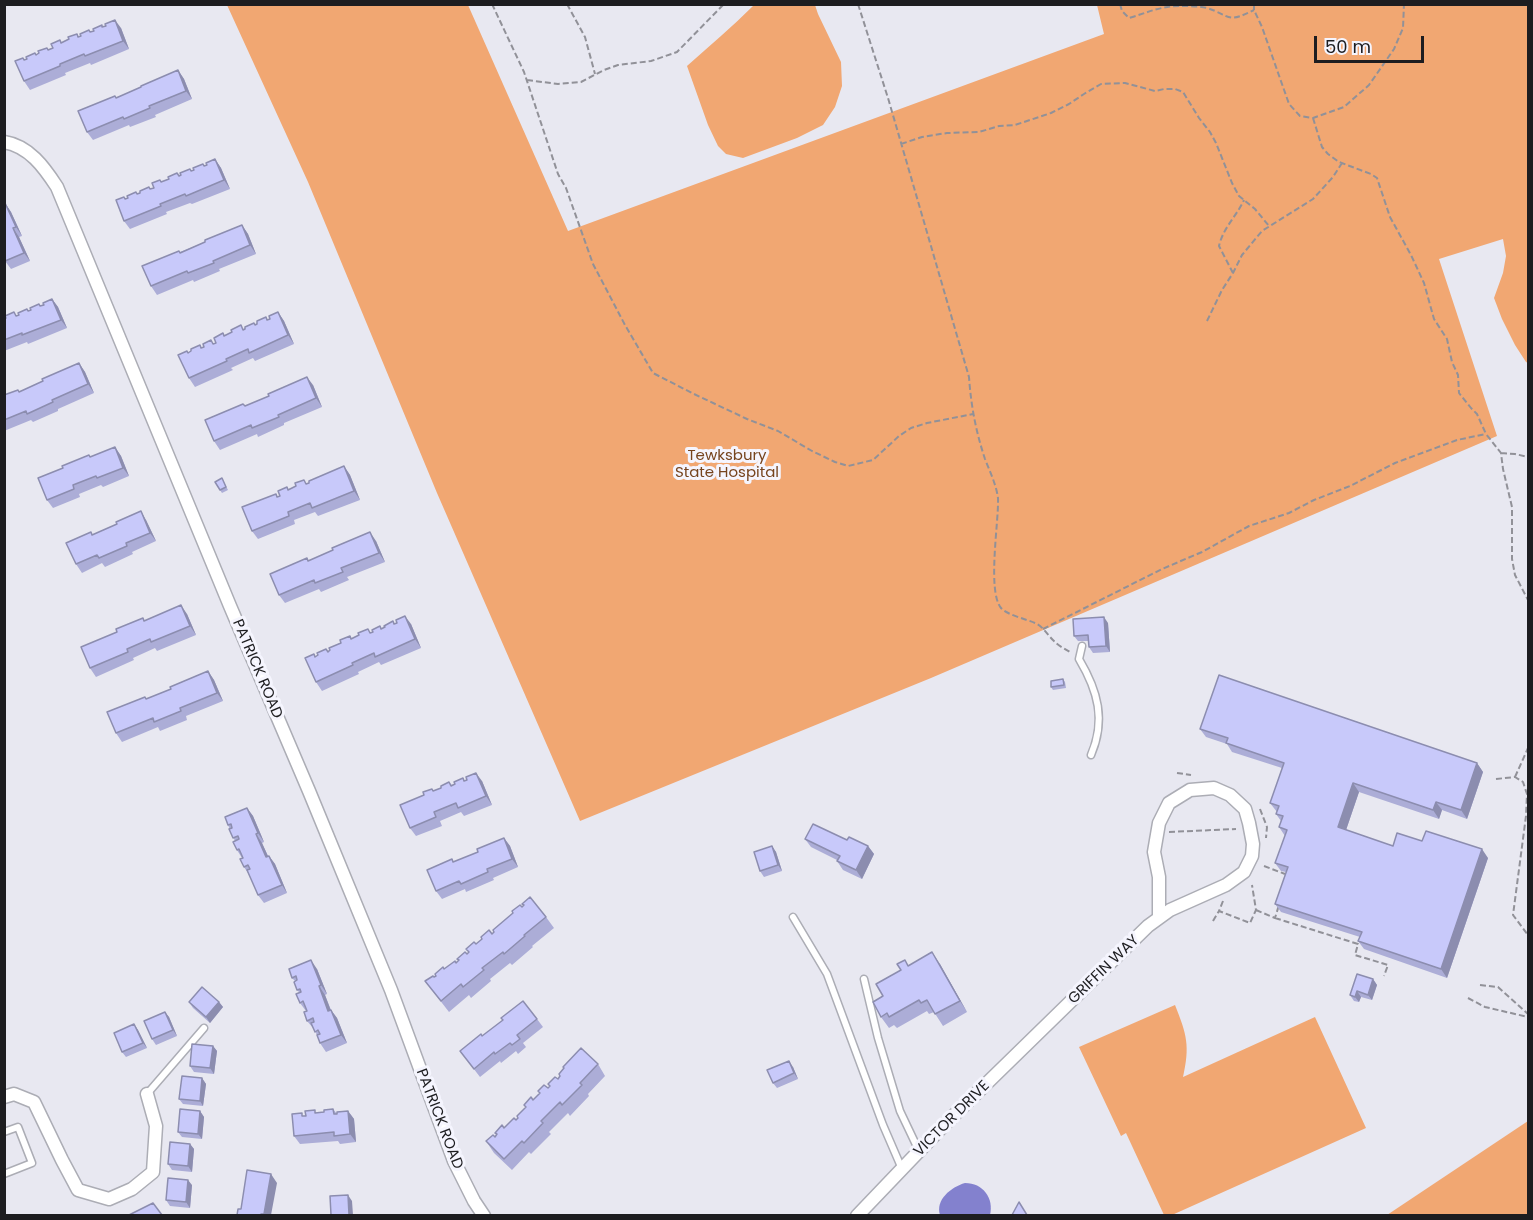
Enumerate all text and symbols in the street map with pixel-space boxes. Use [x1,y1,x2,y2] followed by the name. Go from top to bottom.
[1317,24,1426,62] scale bar
[1325,34,1371,59] text: 50 m
[675,447,779,482] park label: Tewksbury State Hospital
[228,617,286,721] street label: PATRICK ROAD
[1065,932,1143,1008] street label: GRIFFIN WAY
[412,1066,466,1172] street label: PATRICK ROAD
[910,1077,994,1161] street label: VICTOR DRIVE

